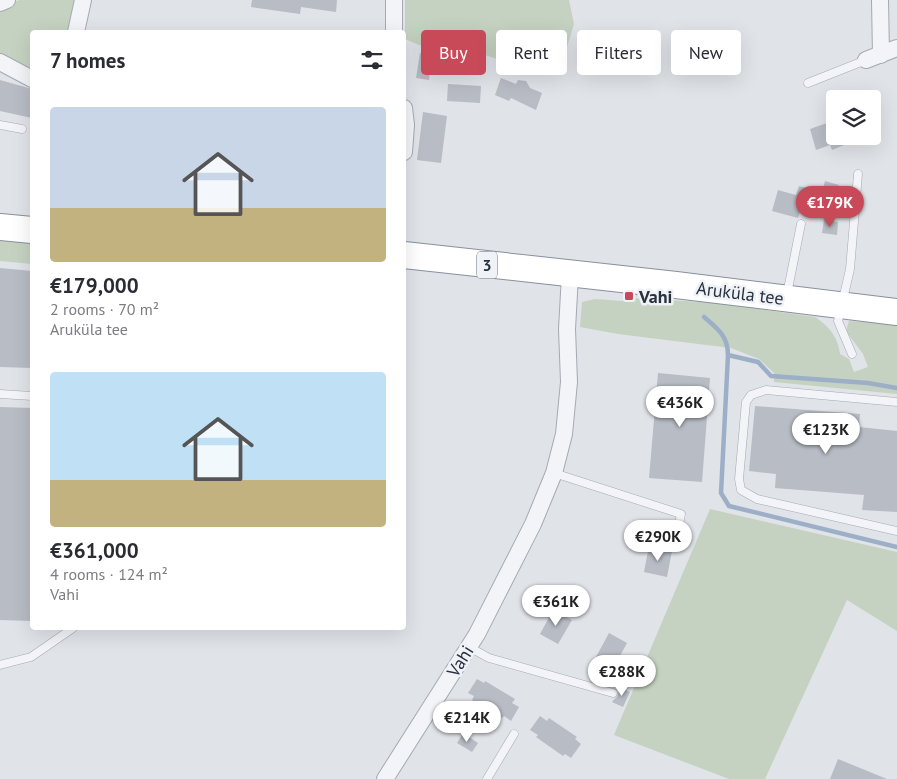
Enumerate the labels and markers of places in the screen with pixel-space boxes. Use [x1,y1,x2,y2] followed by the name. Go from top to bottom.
[795,186,865,228] pin: €179K
[638,285,672,308] place label: Vahi
[623,290,635,302] marker: Vahi
[645,386,715,428] pin: €436K
[791,412,861,455] pin: €123K
[623,520,693,562] pin: €290K
[521,584,591,627] pin: €361K
[587,654,657,697] pin: €288K
[432,700,502,743] pin: €214K

